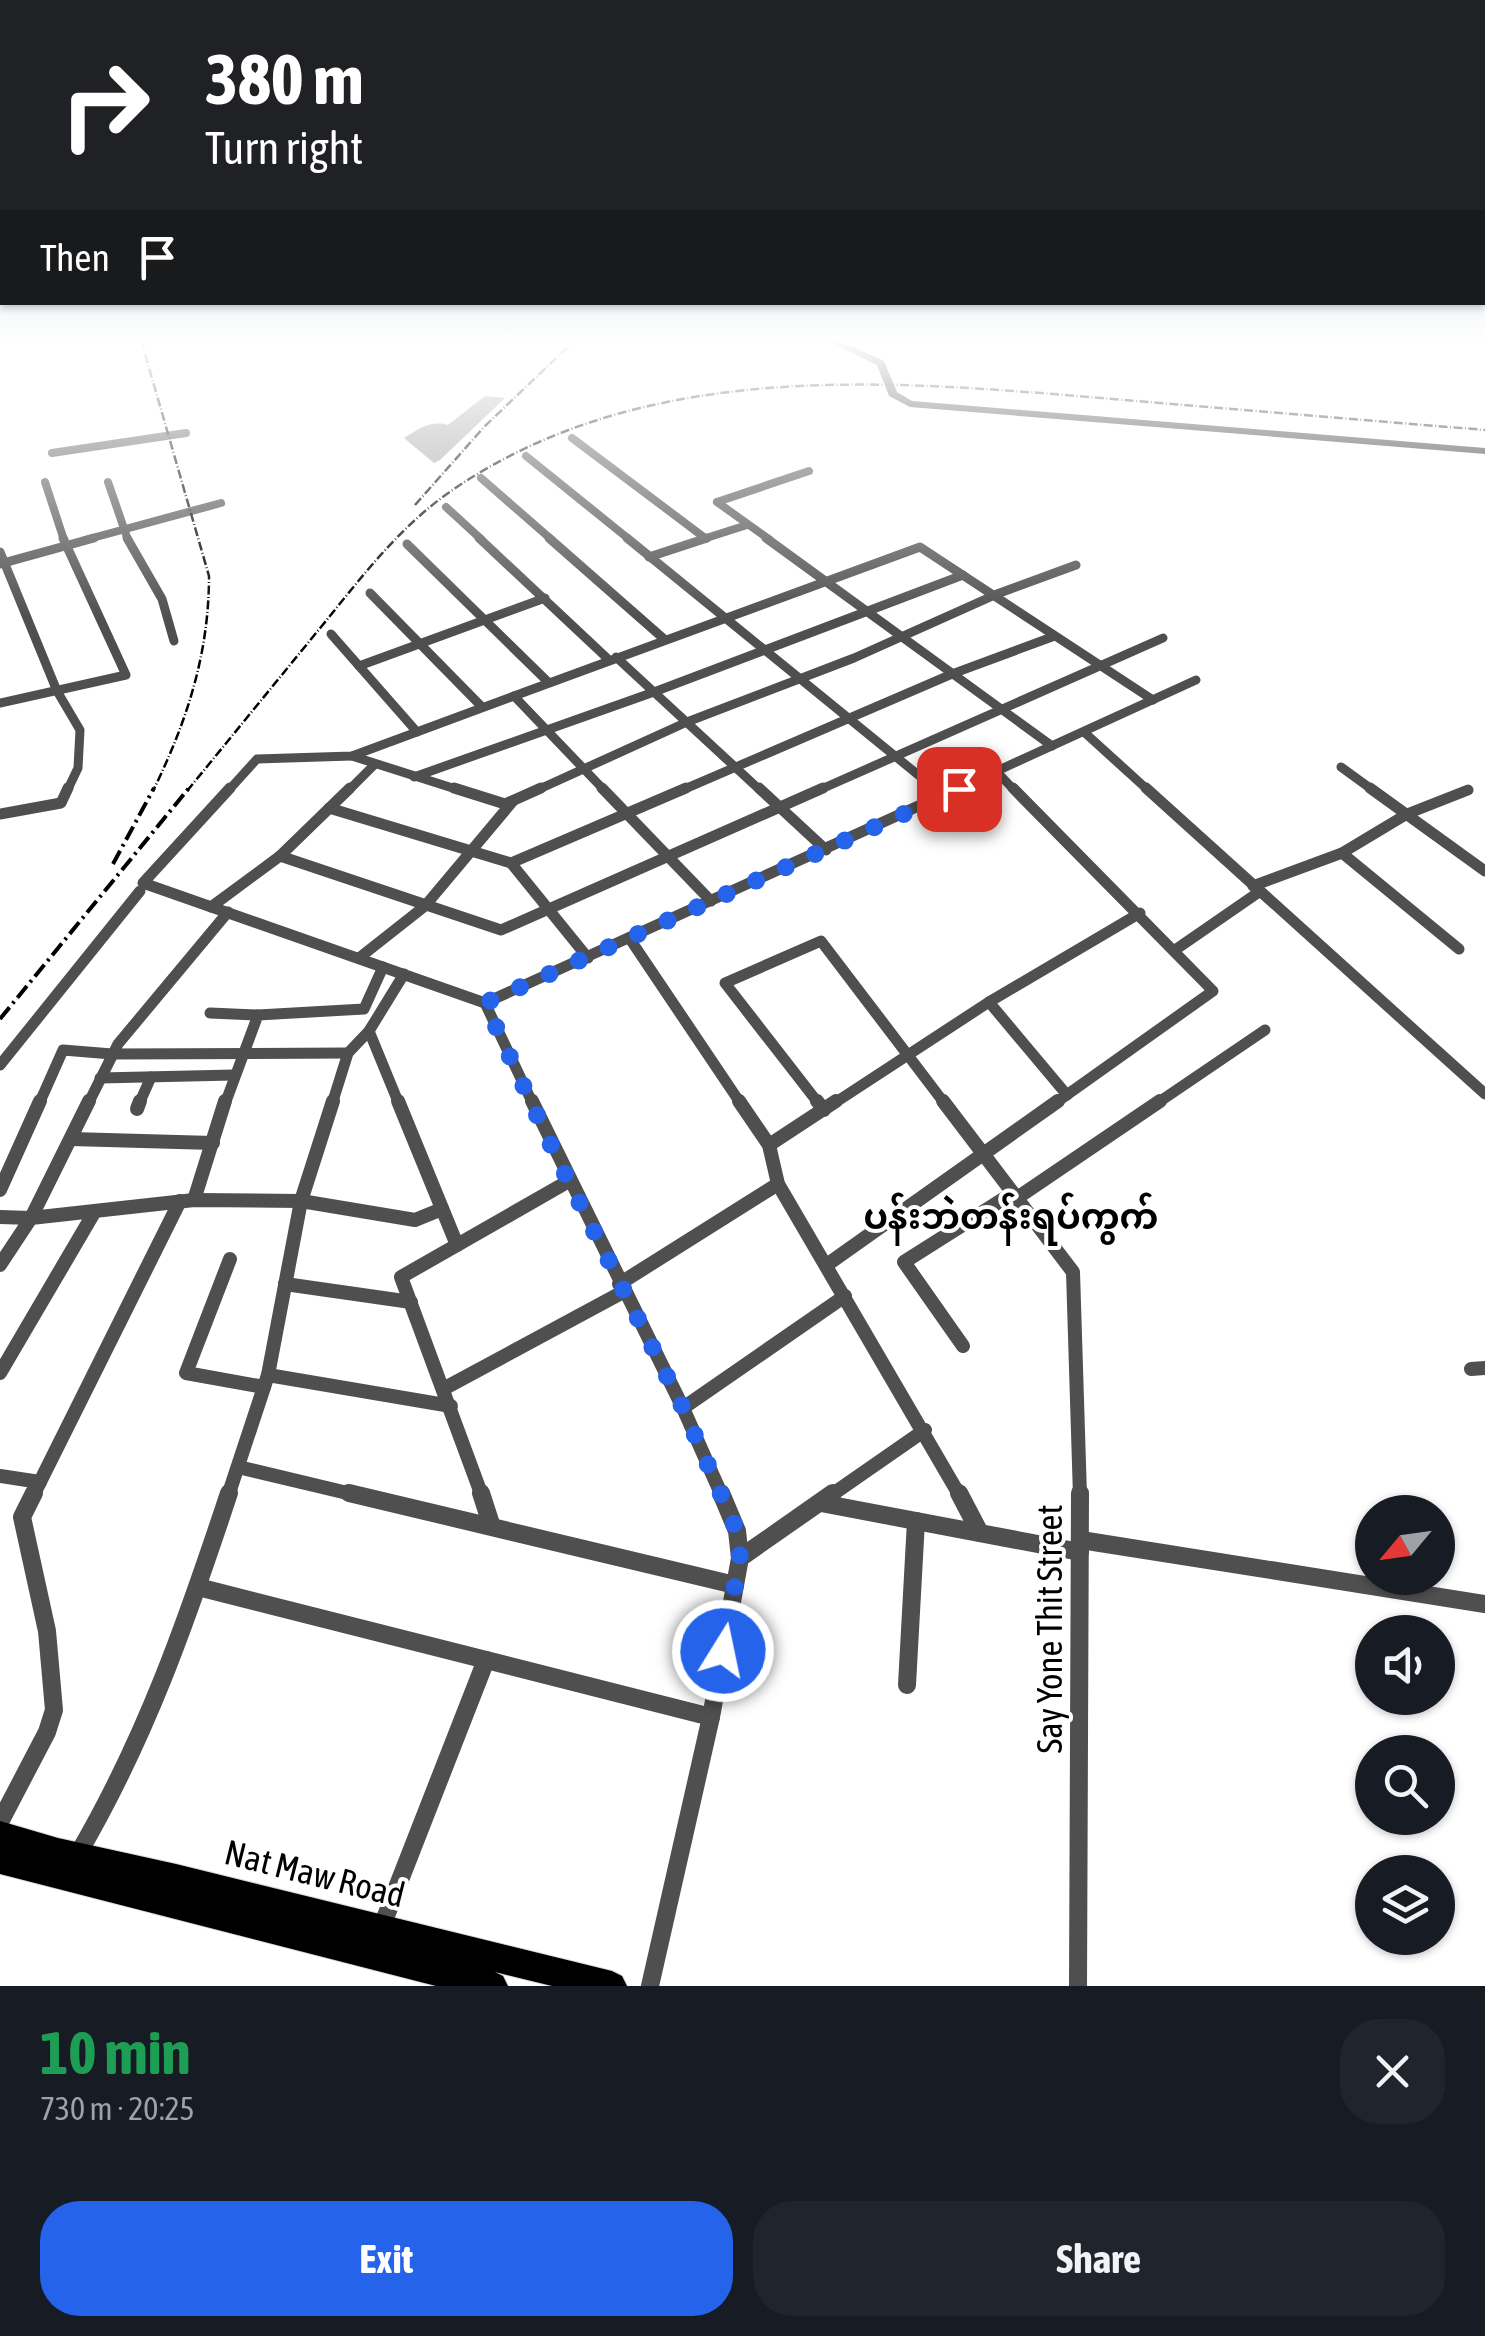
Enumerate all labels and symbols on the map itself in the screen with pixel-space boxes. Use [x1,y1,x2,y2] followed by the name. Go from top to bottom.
[917,747,1002,832] pin
[864,1192,1158,1246] district label: ပန်းဘဲတန်းရပ်ကွက်
[1355,1495,1455,1595] north arrow
[1029,1504,1069,1754] street label: Say Yone Thit Street
[671,1599,775,1703] position arrow
[221,1831,409,1915] street label: Nat Maw Road

